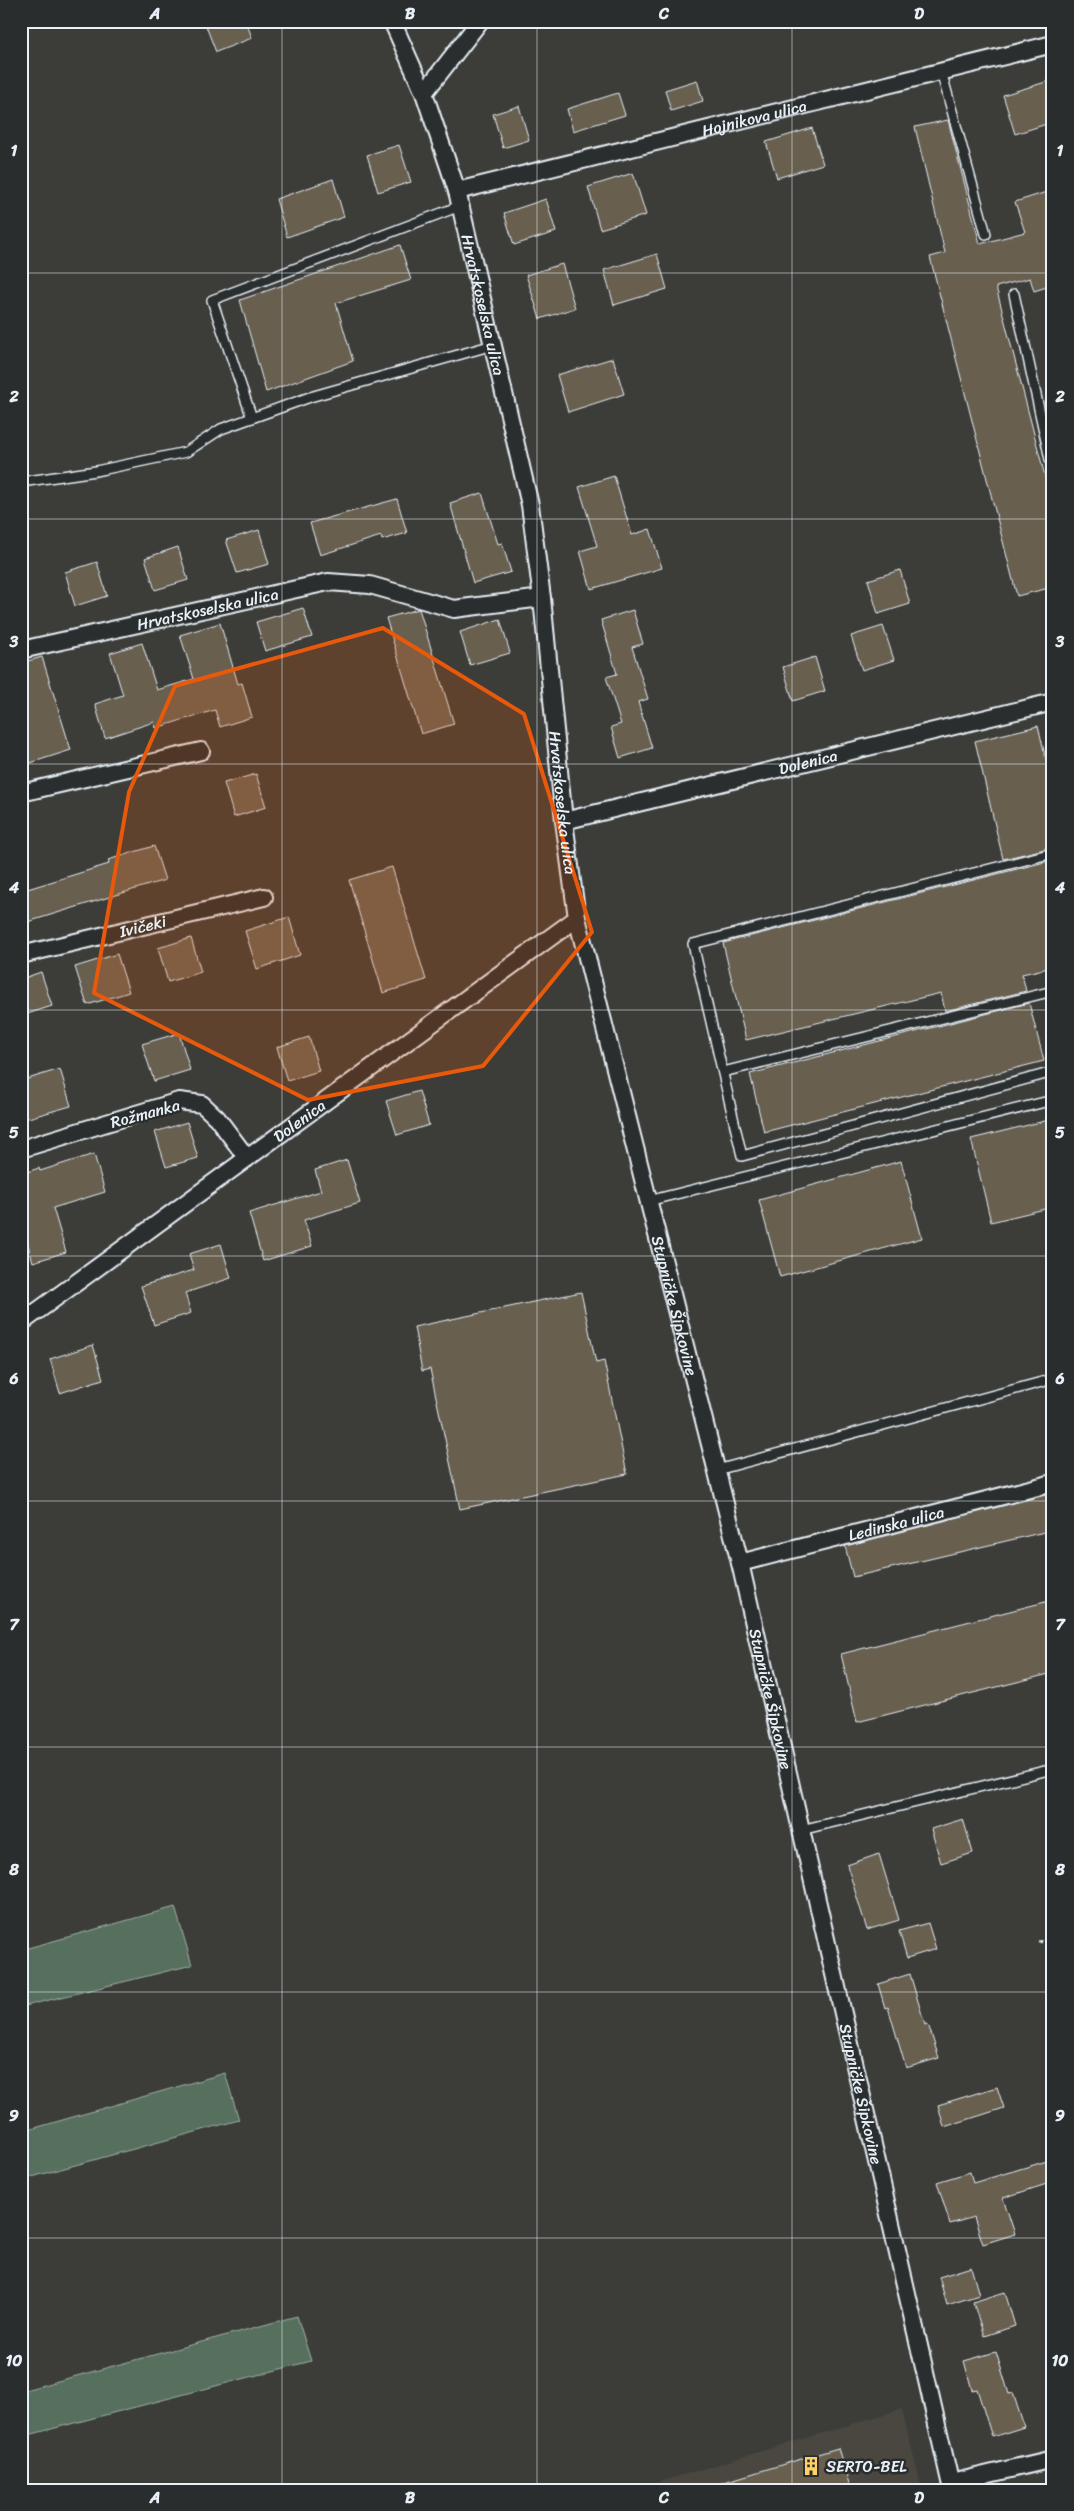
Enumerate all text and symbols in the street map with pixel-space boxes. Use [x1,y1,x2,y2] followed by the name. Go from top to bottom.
[149,0,160,28] text: A
[405,0,416,28] text: B
[658,0,670,28] text: C
[914,0,924,28] text: D
[699,91,810,145] street label: Hojnikova ulica
[11,136,18,165] text: 1
[1057,136,1064,165] text: 1
[452,231,513,378] street label: Hrvatskoselska ulica
[8,382,19,411] text: 2
[1054,382,1065,411] text: 2
[134,579,281,639] street label: Hrvatskoselska ulica
[9,627,19,656] text: 3
[1055,627,1065,656] text: 3
[540,729,585,876] street label: Hrvatskoselska ulica
[776,741,840,783] street label: Dolenica
[8,873,19,902] text: 4
[1054,873,1065,902] text: 4
[115,907,170,946] street label: Ivičeki
[107,1090,183,1137] street label: Rožmanka
[267,1092,332,1150] street label: Dolenica
[9,1118,19,1147] text: 5
[1055,1118,1065,1147] text: 5
[643,1232,706,1379] street label: Stupničke Šipkovine
[8,1364,19,1393] text: 6
[1054,1364,1065,1393] text: 6
[845,1497,947,1550] street label: Ledinska ulica
[9,1610,20,1639] text: 7
[1055,1610,1066,1639] text: 7
[740,1626,801,1772] street label: Stupničke Šipkovine
[8,1855,19,1884] text: 8
[1054,1855,1065,1884] text: 8
[831,2020,891,2167] street label: Stupničke Šipkovine
[9,2101,19,2130] text: 9
[1055,2101,1065,2130] text: 9
[6,2346,22,2375] text: 10
[1052,2346,1068,2375] text: 10
[826,2452,907,2481] place label: SERTO-BEL
[800,2455,822,2477] building icon: SERTO-BEL
[149,2483,160,2511] text: A
[405,2483,416,2511] text: B
[658,2483,670,2511] text: C
[914,2483,924,2511] text: D

